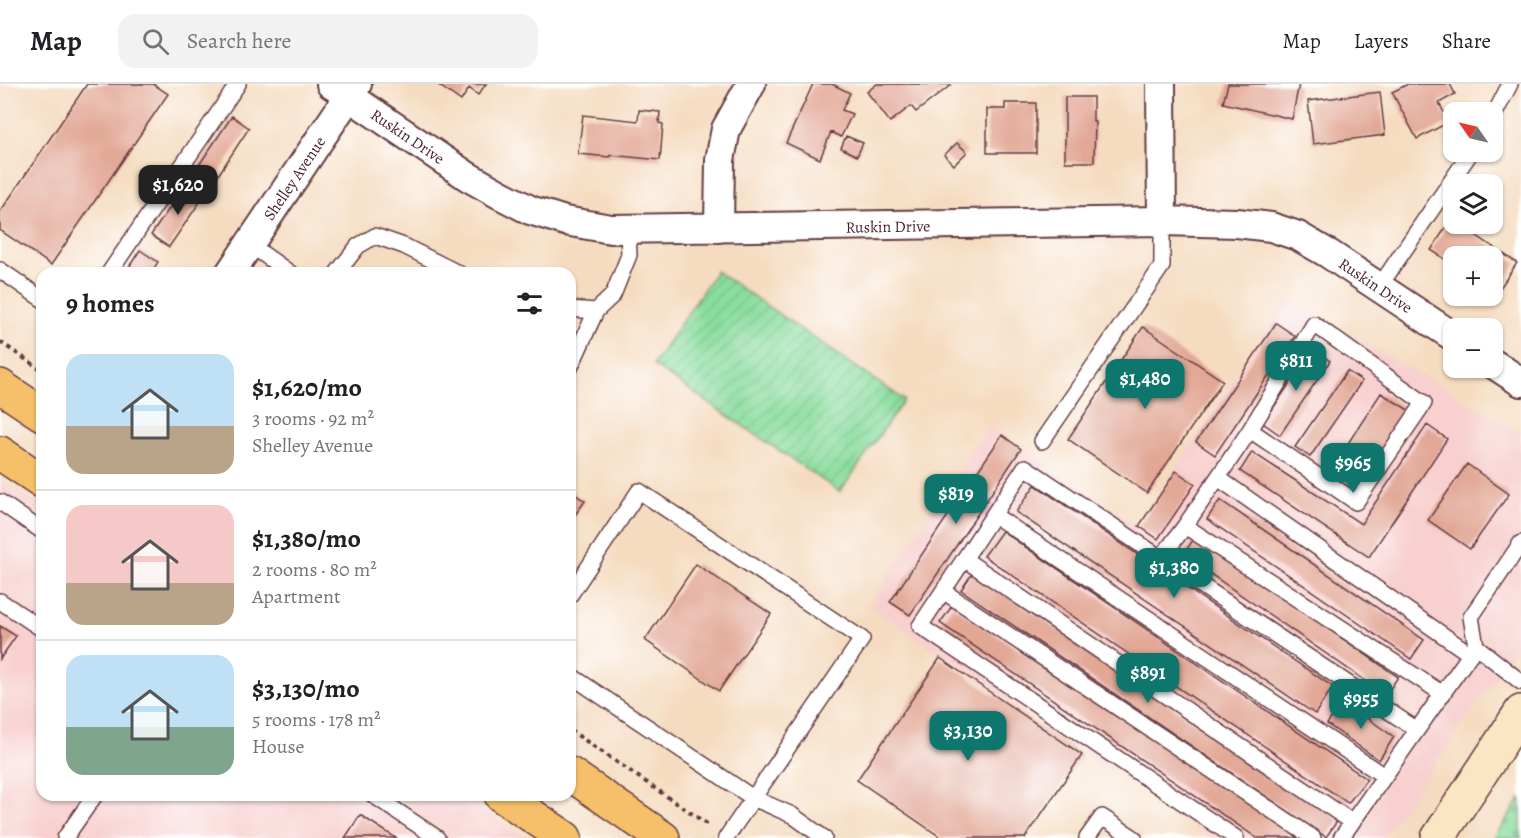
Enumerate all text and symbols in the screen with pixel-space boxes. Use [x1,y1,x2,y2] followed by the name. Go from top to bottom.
[118,14,538,68] search box
[30,22,82,60] text: Map
[139,25,172,58] icon: search
[187,26,291,56] text: Search here
[1282,27,1321,55] text: Map
[1354,27,1409,55] text: Layers
[1442,27,1491,55] text: Share
[1443,102,1503,162] north arrow
[1443,102,1503,378] map controls
[366,104,449,170] street label: Ruskin Drive
[259,132,331,225] street label: Shelley Avenue
[129,165,227,216] pin: $1,620
[153,171,203,198] text: $1,620
[1443,174,1503,234] button: layers
[845,215,931,239] street label: Ruskin Drive
[1443,246,1503,306] button: +
[1334,253,1417,319] street label: Ruskin Drive
[66,286,155,321] text: 9 homes
[513,287,546,320] icon: filters
[1443,318,1503,378] button: −
[1260,341,1332,392] pin: $811
[1279,347,1313,374] text: $811
[1096,359,1194,410] pin: $1,480
[1120,365,1170,392] text: $1,480
[252,370,362,405] text: $1,620/mo
[114,378,186,450] icon: home
[252,405,374,432] text: 3 rooms · 92 m²
[252,432,373,459] text: Shelley Avenue
[1317,443,1389,494] pin: $965
[1335,449,1371,476] text: $965
[920,474,992,525] pin: $819
[938,480,974,507] text: $819
[252,521,361,556] text: $1,380/mo
[114,529,186,601] icon: home
[1125,548,1223,599] pin: $1,380
[1149,554,1199,581] text: $1,380
[252,556,377,583] text: 2 rooms · 80 m²
[252,583,341,610] text: Apartment
[1112,653,1184,704] pin: $891
[1130,659,1166,686] text: $891
[252,671,360,706] text: $3,130/mo
[114,679,186,751] icon: home
[1325,679,1397,730] pin: $955
[1343,685,1379,712] text: $955
[252,706,381,733] text: 5 rooms · 178 m²
[919,711,1017,762] pin: $3,130
[943,717,993,744] text: $3,130
[252,733,304,760] text: House

